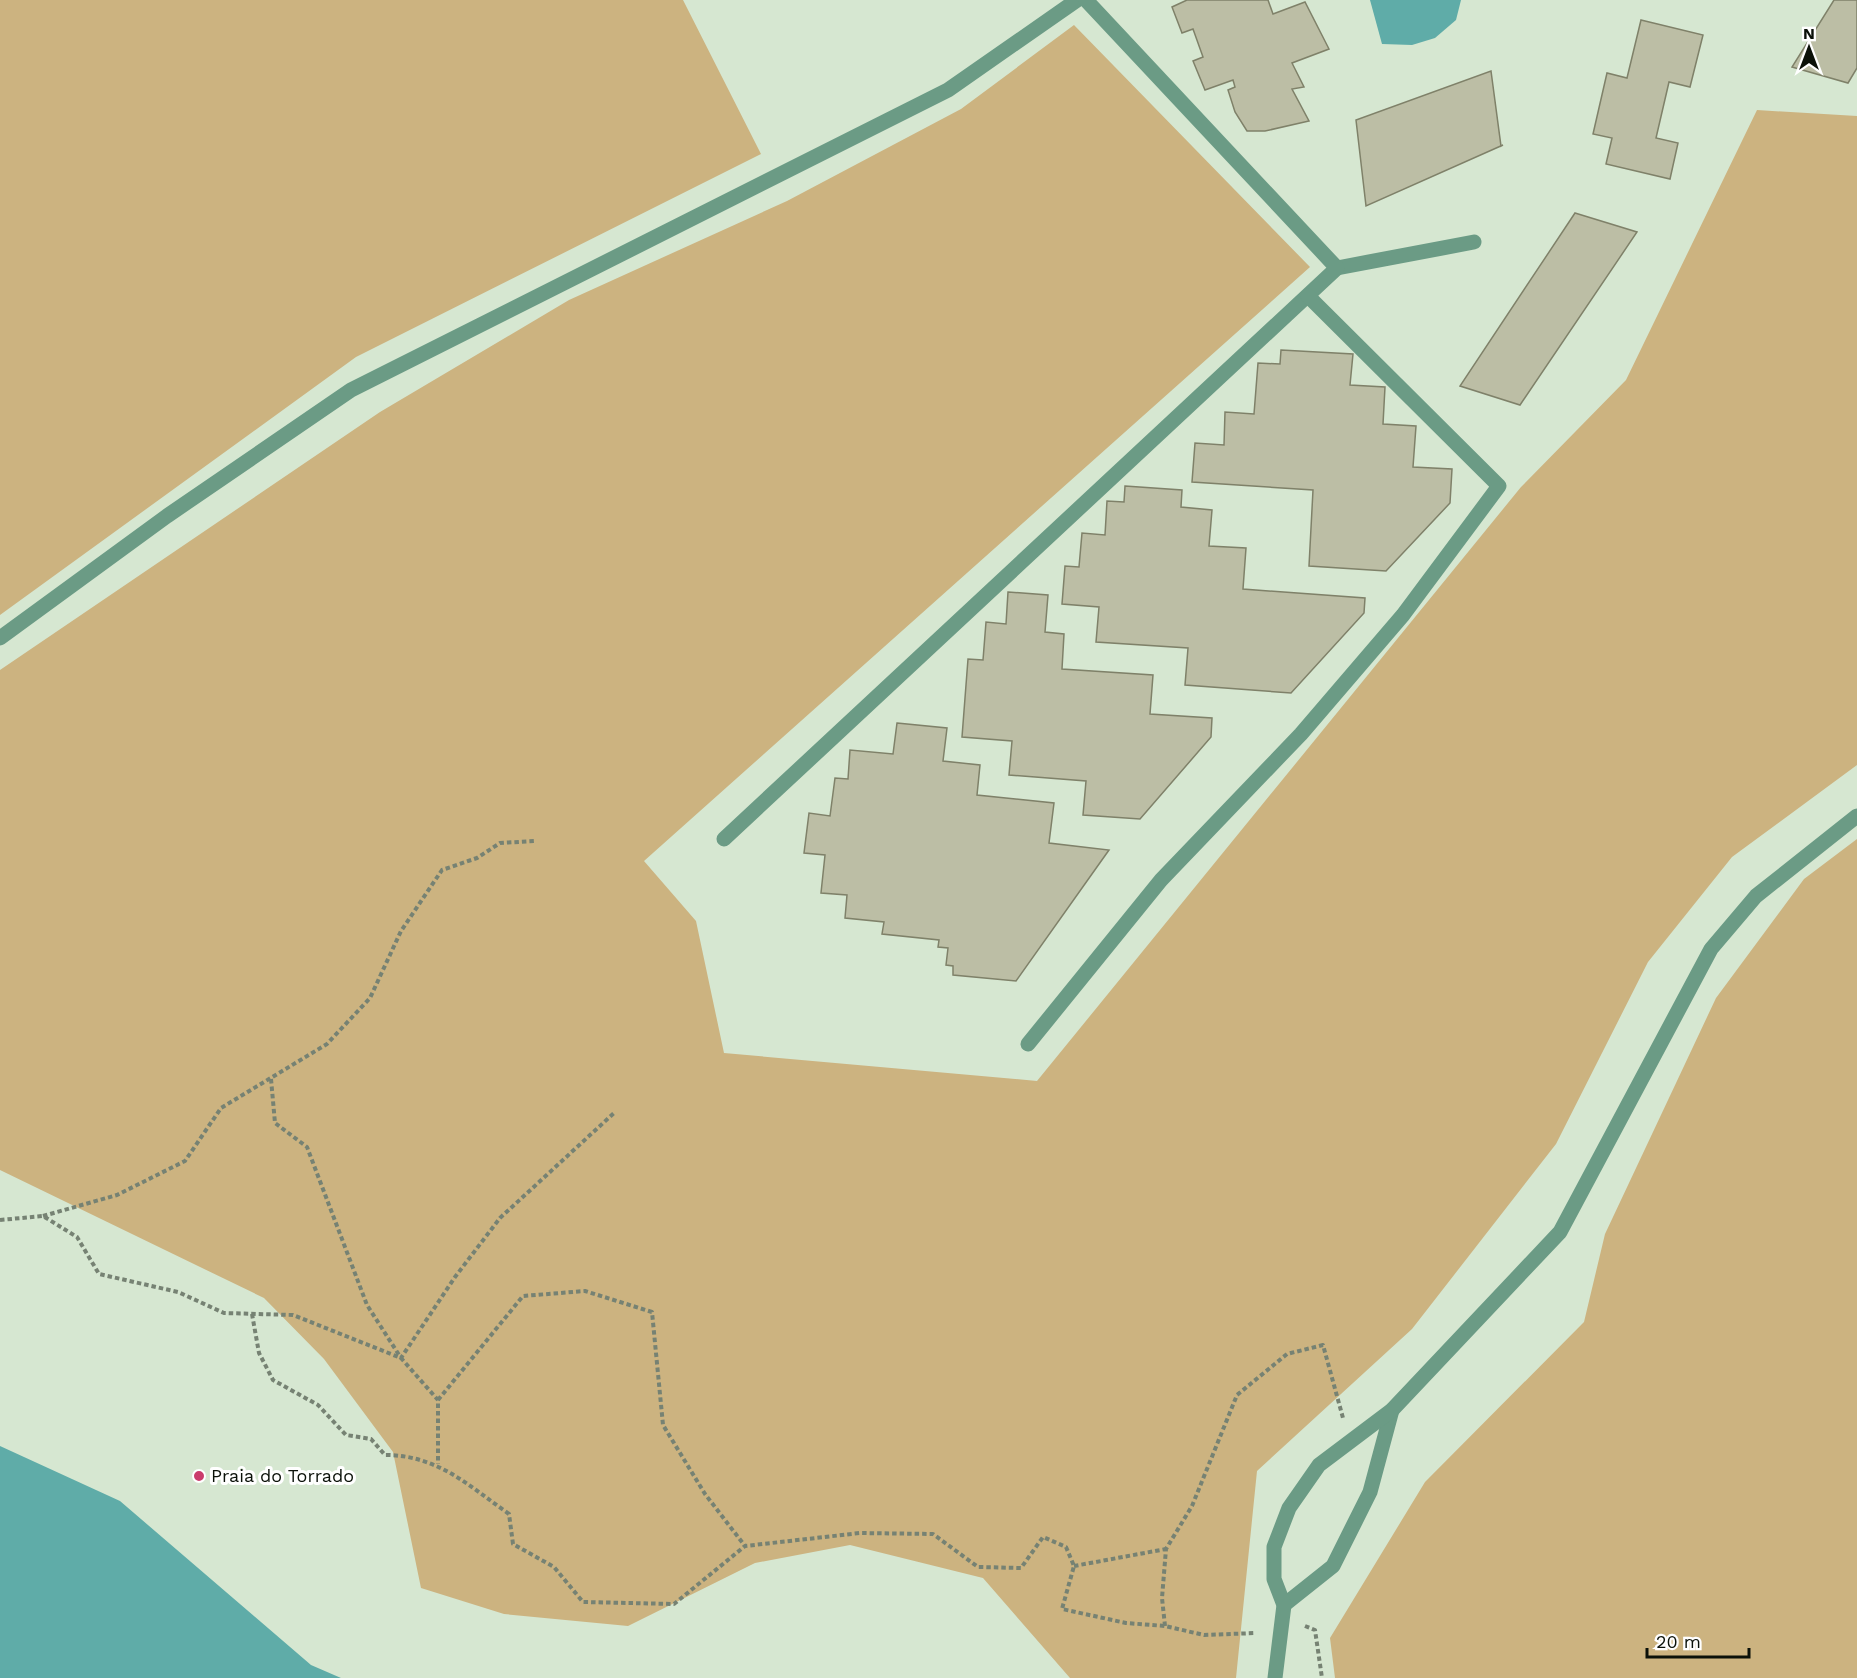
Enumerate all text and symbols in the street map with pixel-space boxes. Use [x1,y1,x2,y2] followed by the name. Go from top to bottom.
[1779,18,1839,78] north arrow
[1803,24,1815,43] text: N
[211,1465,354,1486] place label: Praia do Torrado
[192,1469,206,1483] marker: Praia do Torrado
[1647,1621,1749,1659] scale bar
[1656,1631,1701,1652] text: 20 m

